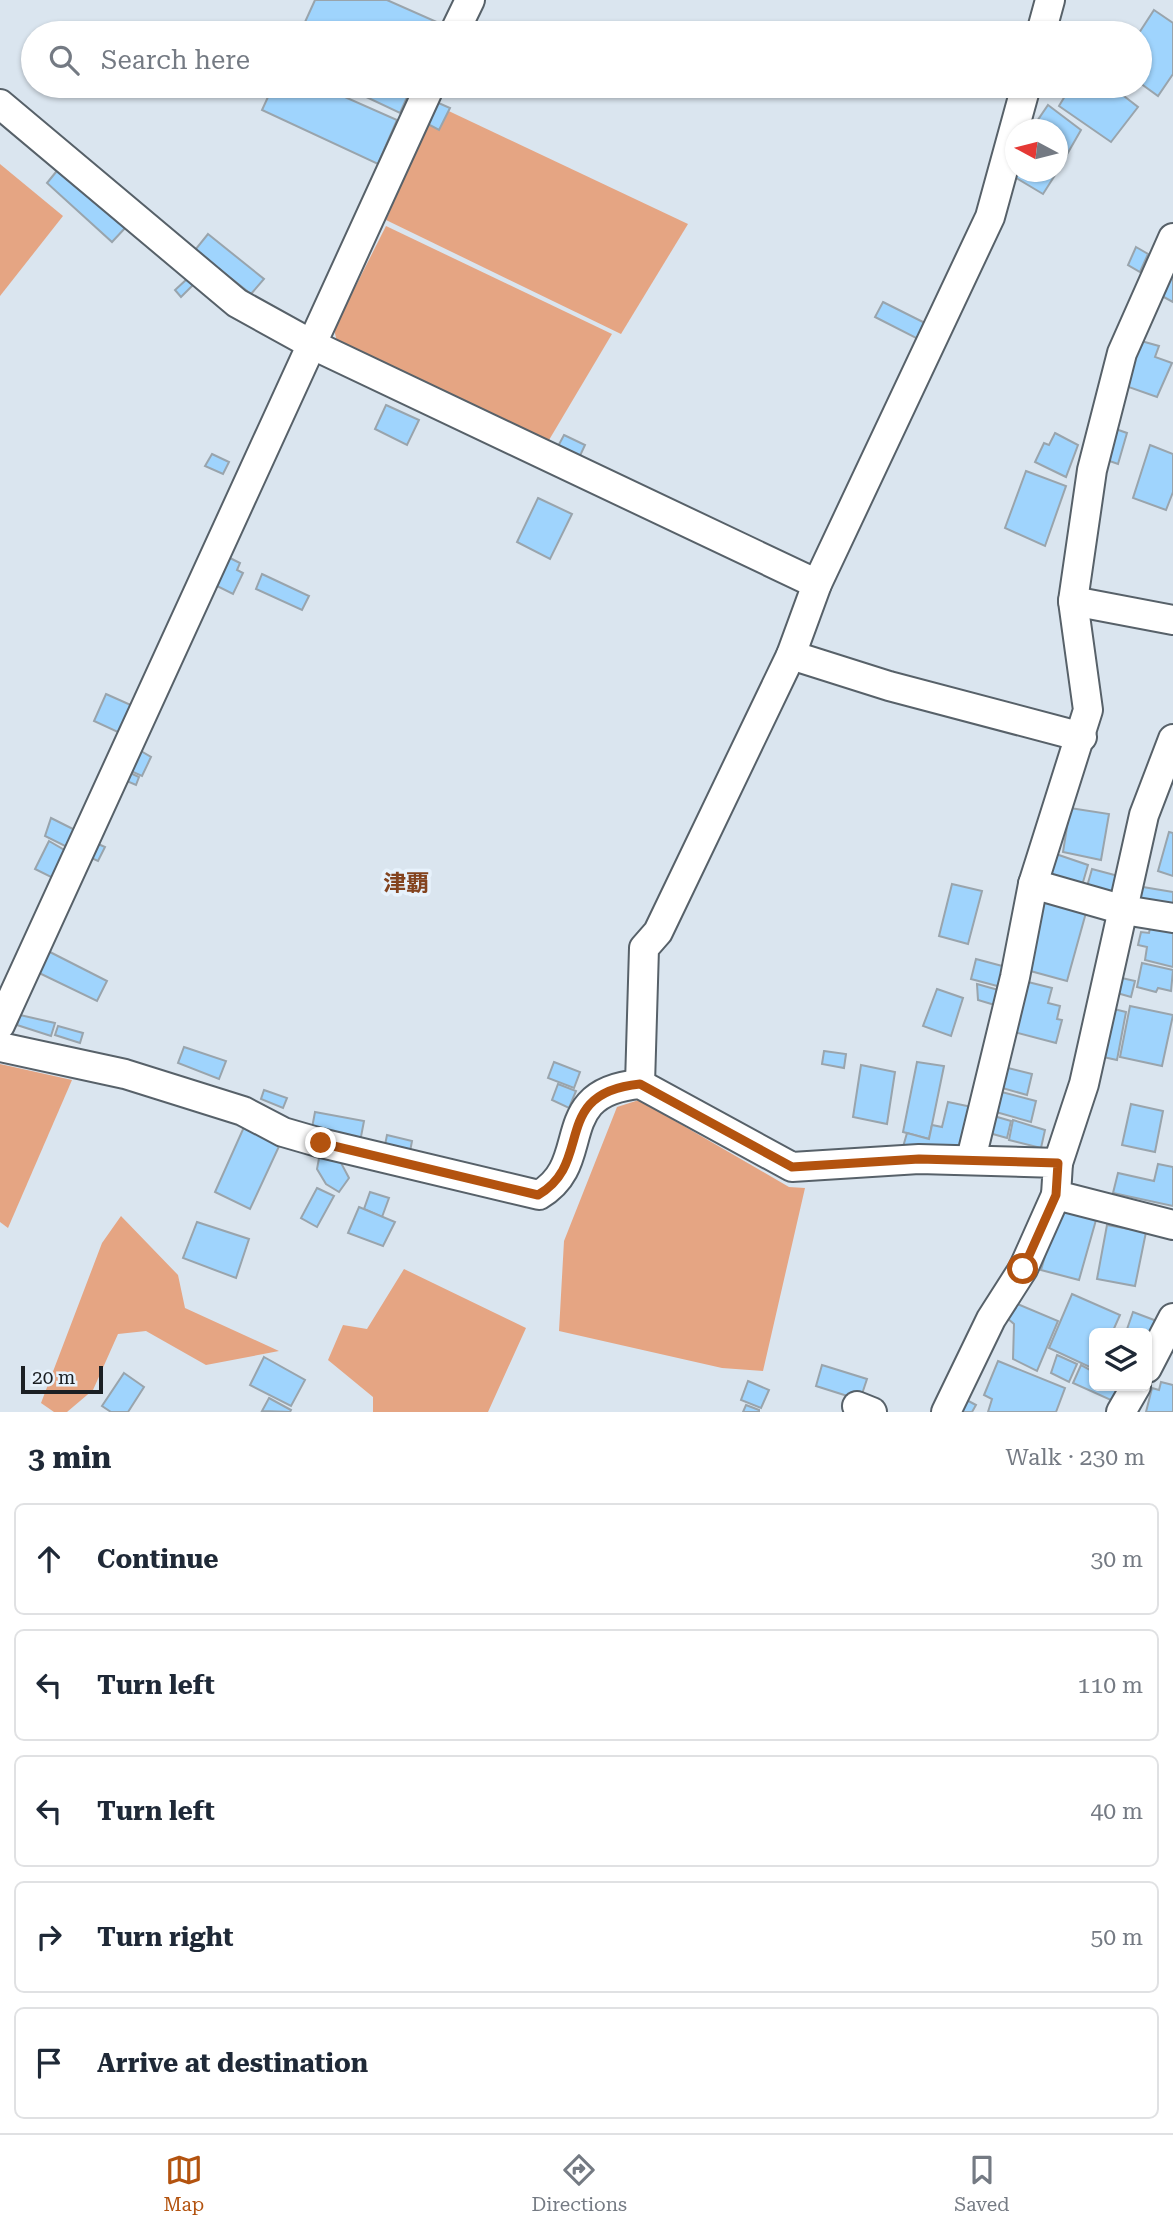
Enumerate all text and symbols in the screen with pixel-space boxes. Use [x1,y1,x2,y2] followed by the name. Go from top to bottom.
[21,21,1152,98] search box
[45,41,83,79] icon: search
[101,45,250,75] text: Search here
[1005,119,1068,182] north arrow
[383,870,429,897] district label: 津覇
[305,1127,336,1158] route end
[1007,1253,1038,1284] route start
[1089,1328,1152,1391] map controls
[1089,1328,1152,1391] button: layers
[21,1363,103,1395] scale bar
[32,1366,75,1389] text: 20 m
[28,1440,111,1475] text: 3 min
[1006,1444,1145,1471] text: Walk · 230 m
[30,1540,68,1578] icon: ahead
[97,1544,219,1574] text: Continue
[1090,1546,1143,1573] text: 30 m
[30,1666,68,1704] icon: left
[97,1670,215,1700] text: Turn left
[1078,1672,1143,1699] text: 110 m
[30,1792,68,1830] icon: left
[97,1796,215,1826] text: Turn left
[1090,1798,1143,1825] text: 40 m
[30,1918,68,1956] icon: right
[97,1922,233,1952] text: Turn right
[1090,1924,1143,1951] text: 50 m
[30,2044,68,2082] icon: arrive
[97,2048,368,2078] text: Arrive at destination
[164,2151,204,2216] tab: Map
[531,2151,627,2216] tab: Directions
[954,2151,1009,2216] tab: Saved

